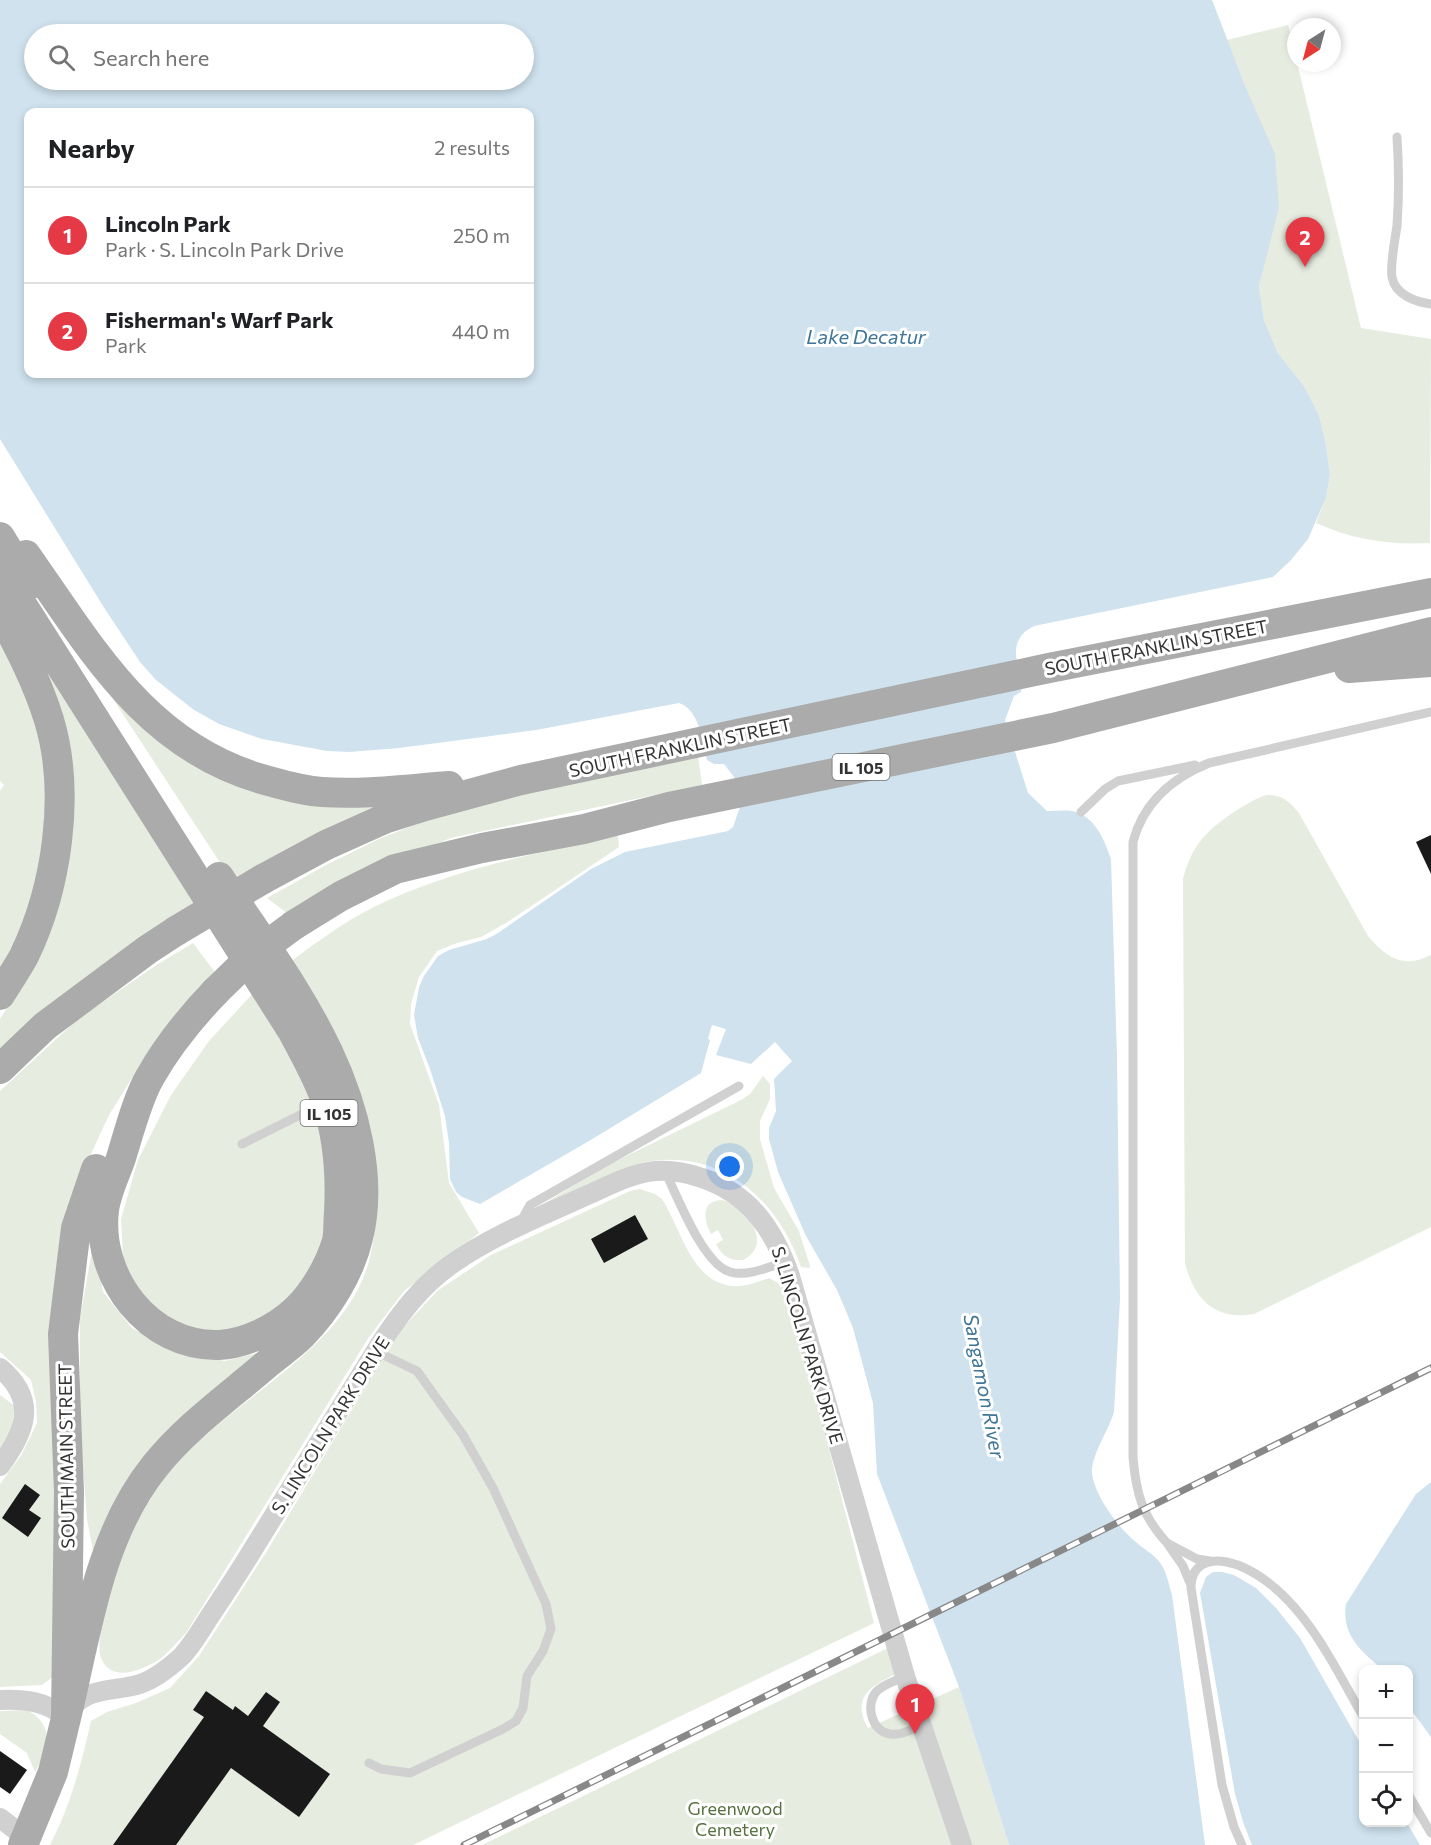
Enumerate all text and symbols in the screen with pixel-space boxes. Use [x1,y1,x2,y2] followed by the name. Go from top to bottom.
[1287,18,1341,72] north arrow
[24,24,534,90] search box
[45,41,78,74] icon: search
[93,44,209,71] text: Search here
[48,132,135,163] text: Nearby
[434,135,510,159] text: 2 results
[105,210,231,237] text: Lincoln Park
[1286,218,1324,267] pin: 2
[63,223,72,247] text: 1
[453,223,510,247] text: 250 m
[105,237,344,261] text: Park · S. Lincoln Park Drive
[105,306,334,333] text: Fisherman's Warf Park
[62,319,73,343] text: 2
[452,319,510,343] text: 440 m
[806,324,927,348] water label: Lake Decatur
[105,333,147,357] text: Park
[1043,615,1269,679] street label: SOUTH FRANKLIN STREET
[567,713,793,781] street label: SOUTH FRANKLIN STREET
[832,754,890,780] road number: IL 105
[300,1100,358,1126] road number: IL 105
[715,1152,744,1181] your location
[767,1244,849,1446] street label: S. LINCOLN PARK DRIVE
[959,1312,1011,1461] water label: Sangamon River
[266,1332,394,1518] street label: S. LINCOLN PARK DRIVE
[53,1363,79,1549] street label: SOUTH MAIN STREET
[1359,1665,1413,1827] map controls
[1359,1665,1413,1719] button: +
[896,1684,934,1734] pin: 1
[1359,1719,1413,1773] button: −
[1359,1773,1413,1827] button: locate
[687,1797,783,1840] park label: Greenwood Cemetery

